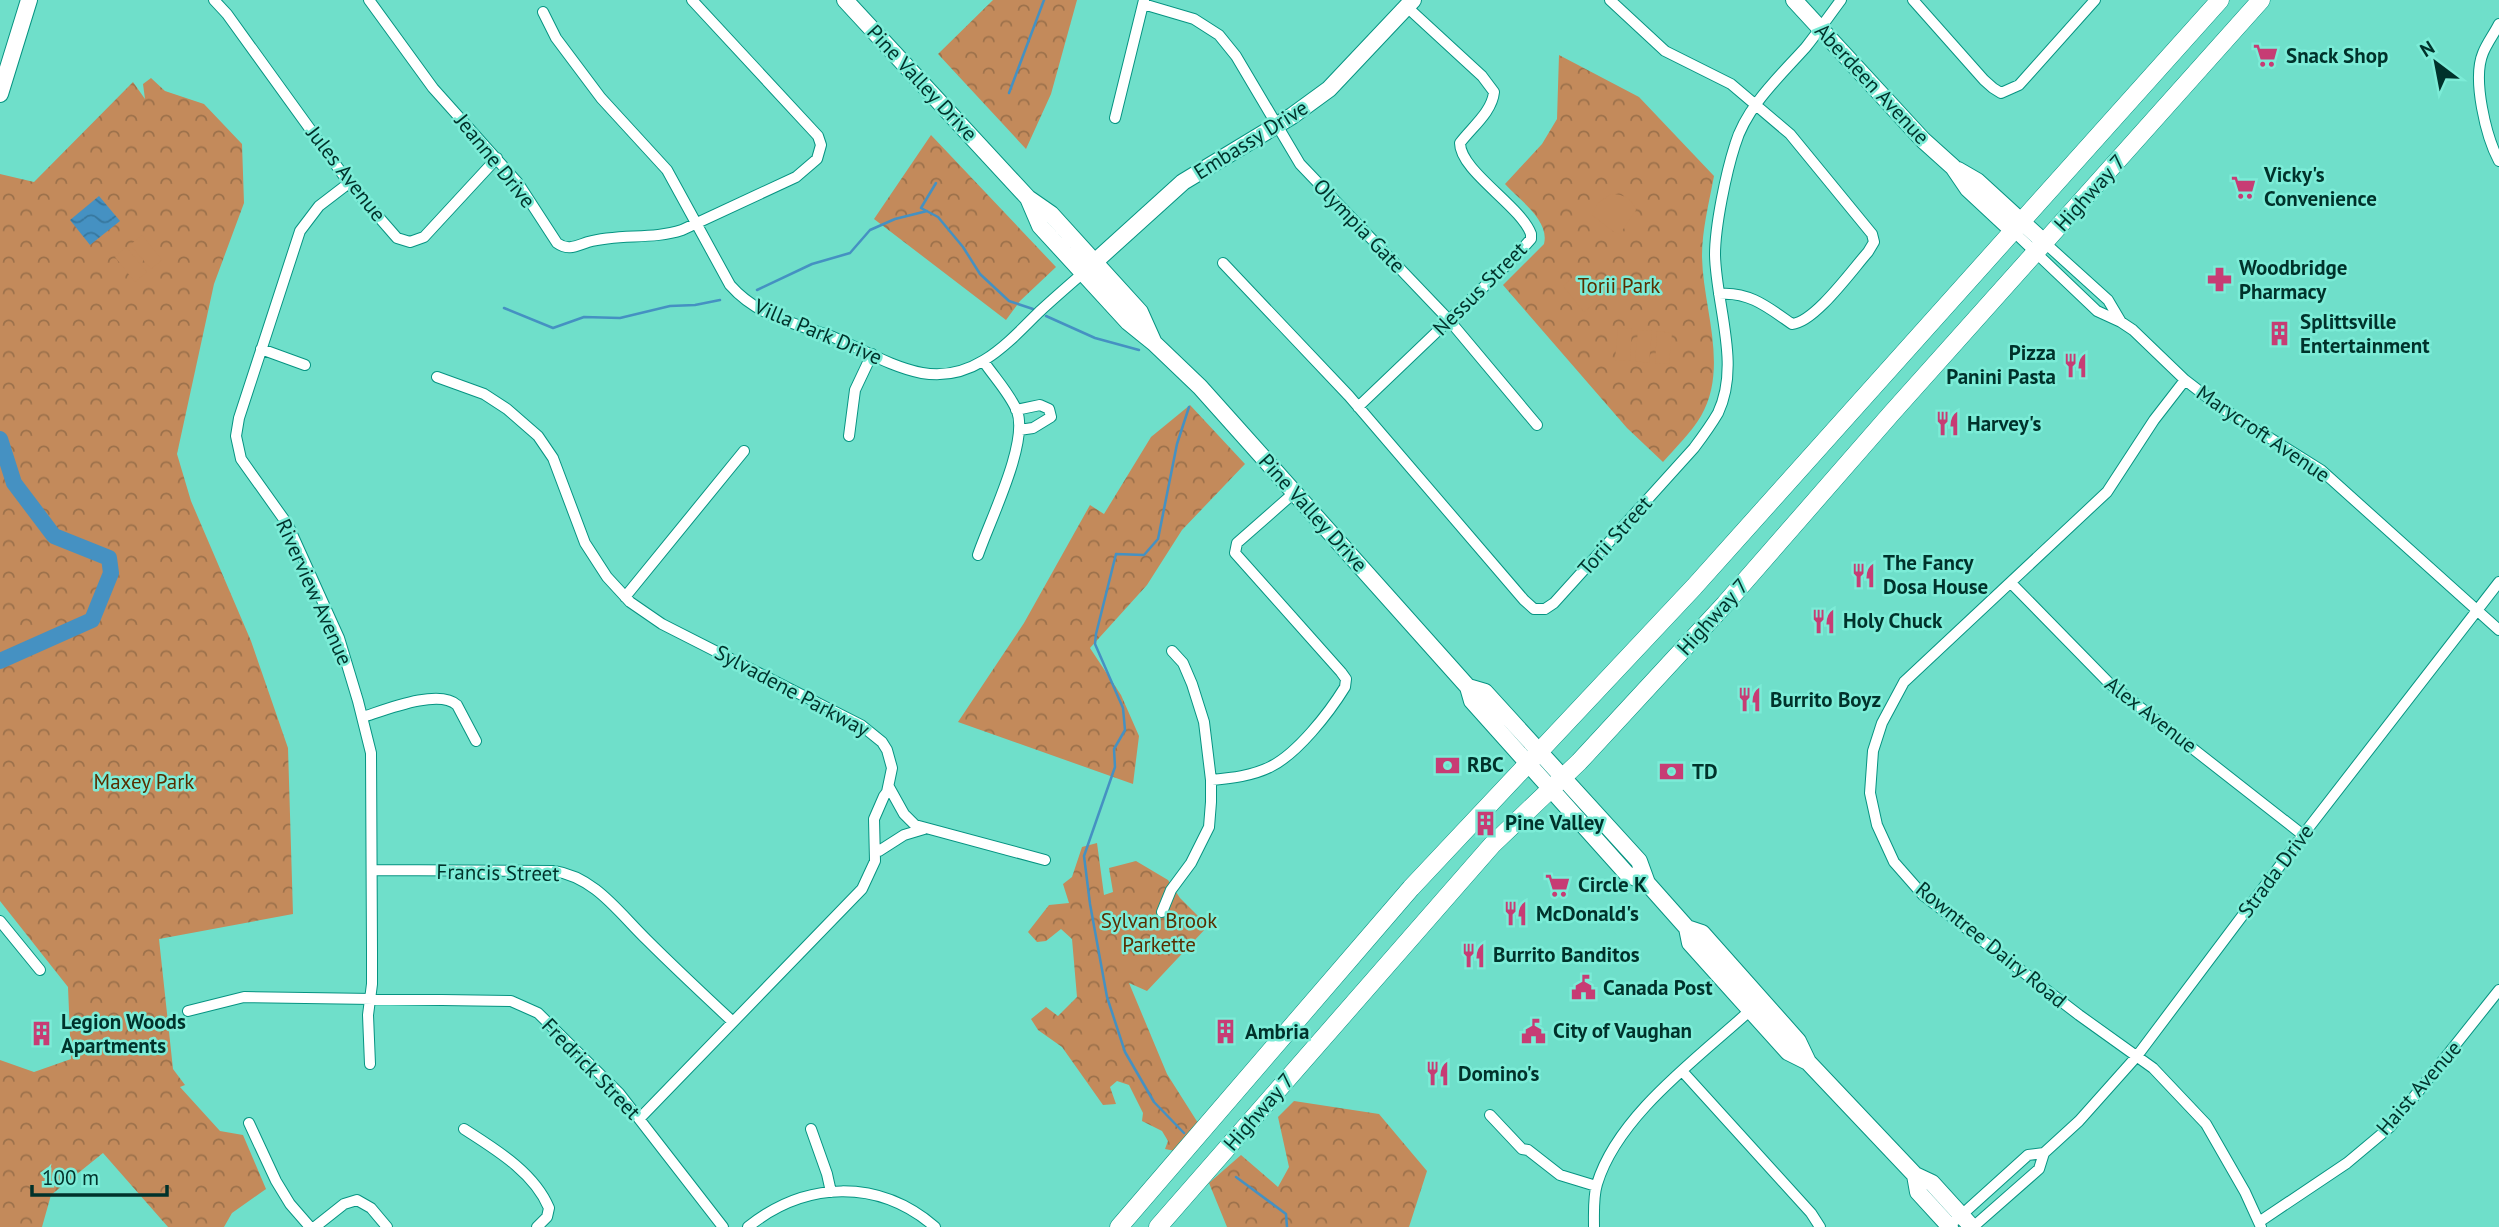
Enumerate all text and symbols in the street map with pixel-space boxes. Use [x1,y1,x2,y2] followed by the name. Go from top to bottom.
[1809,17,1935,150] street label: Aberdeen Avenue
[861,19,983,147] street label: Pine Valley Drive
[2401,28,2471,98] north arrow
[2415,35,2439,62] text: N
[2252,42,2280,70] supermarket icon: Snack Shop
[2286,42,2388,69] place label: Snack Shop
[1189,94,1313,185] street label: Embassy Drive
[449,107,542,213] street label: Jeanne Drive
[300,120,392,227] street label: Jules Avenue
[2048,149,2131,237] street label: Highway 7
[2263,161,2377,212] place label: Vicky's Convenience
[1308,173,1411,279] street label: Olympia Gate
[2230,173,2258,201] supermarket icon: Vicky's Convenience
[1427,236,1532,341] street label: Nessus Street
[2239,254,2347,305] place label: Woodbridge Pharmacy
[2205,266,2233,294] pharmacy icon: Woodbridge Pharmacy
[1578,272,1660,299] park label: Torii Park
[749,292,886,371] street label: Villa Park Drive
[2300,308,2430,359] place label: Splittsville Entertainment
[2266,320,2294,348] building icon: Splittsville Entertainment
[1946,339,2056,390] place label: Pizza Panini Pasta
[2062,351,2090,379] restaurant icon: Pizza Panini Pasta
[2191,379,2335,488] street label: Marycroft Avenue
[1933,410,1961,438] restaurant icon: Harvey's
[1967,410,2042,437] place label: Harvey's
[1253,448,1374,577] street label: Pine Valley Drive
[1572,490,1657,581] street label: Torii Street
[270,514,359,669] street label: Riverview Avenue
[1883,549,1988,600] place label: The Fancy Dosa House
[1849,561,1877,589] restaurant icon: The Fancy Dosa House
[1671,573,1754,661] street label: Highway 7
[1809,607,1837,635] restaurant icon: Holy Chuck
[1843,607,1943,634] place label: Holy Chuck
[710,638,875,743] street label: Sylvadene Parkway
[2100,670,2203,759] street label: Alex Avenue
[1736,686,1764,714] restaurant icon: Burrito Boyz
[1770,686,1881,713] place label: Burrito Boyz
[1433,751,1461,779] bank icon: RBC
[1467,751,1504,778] place label: RBC
[1658,758,1686,786] bank icon: TD
[1692,758,1718,785] place label: TD
[94,768,194,795] park label: Maxey Park
[1471,809,1499,837] building icon: Pine Valley
[1505,809,1605,836] place label: Pine Valley
[2232,819,2320,923] street label: Strada Drive
[436,858,560,887] street label: Francis Street
[1544,871,1572,899] supermarket icon: Circle K
[1578,871,1647,898] place label: Circle K
[1910,875,2072,1014] street label: Rowntree Dairy Road
[1502,900,1530,928] restaurant icon: McDonald's
[1536,900,1639,927] place label: McDonald's
[1101,907,1217,958] park label: Sylvan Brook Parkette
[1459,941,1487,969] restaurant icon: Burrito Banditos
[1493,941,1640,968] place label: Burrito Banditos
[1569,974,1597,1002] public building icon: Canada Post
[1603,974,1713,1001] place label: Canada Post
[61,1008,186,1059] place label: Legion Woods Apartments
[536,1012,647,1125] street label: Fredrick Street
[1519,1017,1547,1045] public building icon: City of Vaughan
[1553,1017,1692,1044] place label: City of Vaughan
[1211,1018,1239,1046] building icon: Ambria
[1245,1018,1309,1045] place label: Ambria
[27,1020,55,1048] building icon: Legion Woods Apartments
[2370,1035,2467,1141] street label: Haist Avenue
[1424,1060,1452,1088] restaurant icon: Domino's
[1458,1060,1539,1087] place label: Domino's
[1217,1067,1300,1156] street label: Highway 7
[32,1154,166,1198] scale bar
[42,1164,99,1191] text: 100 m

